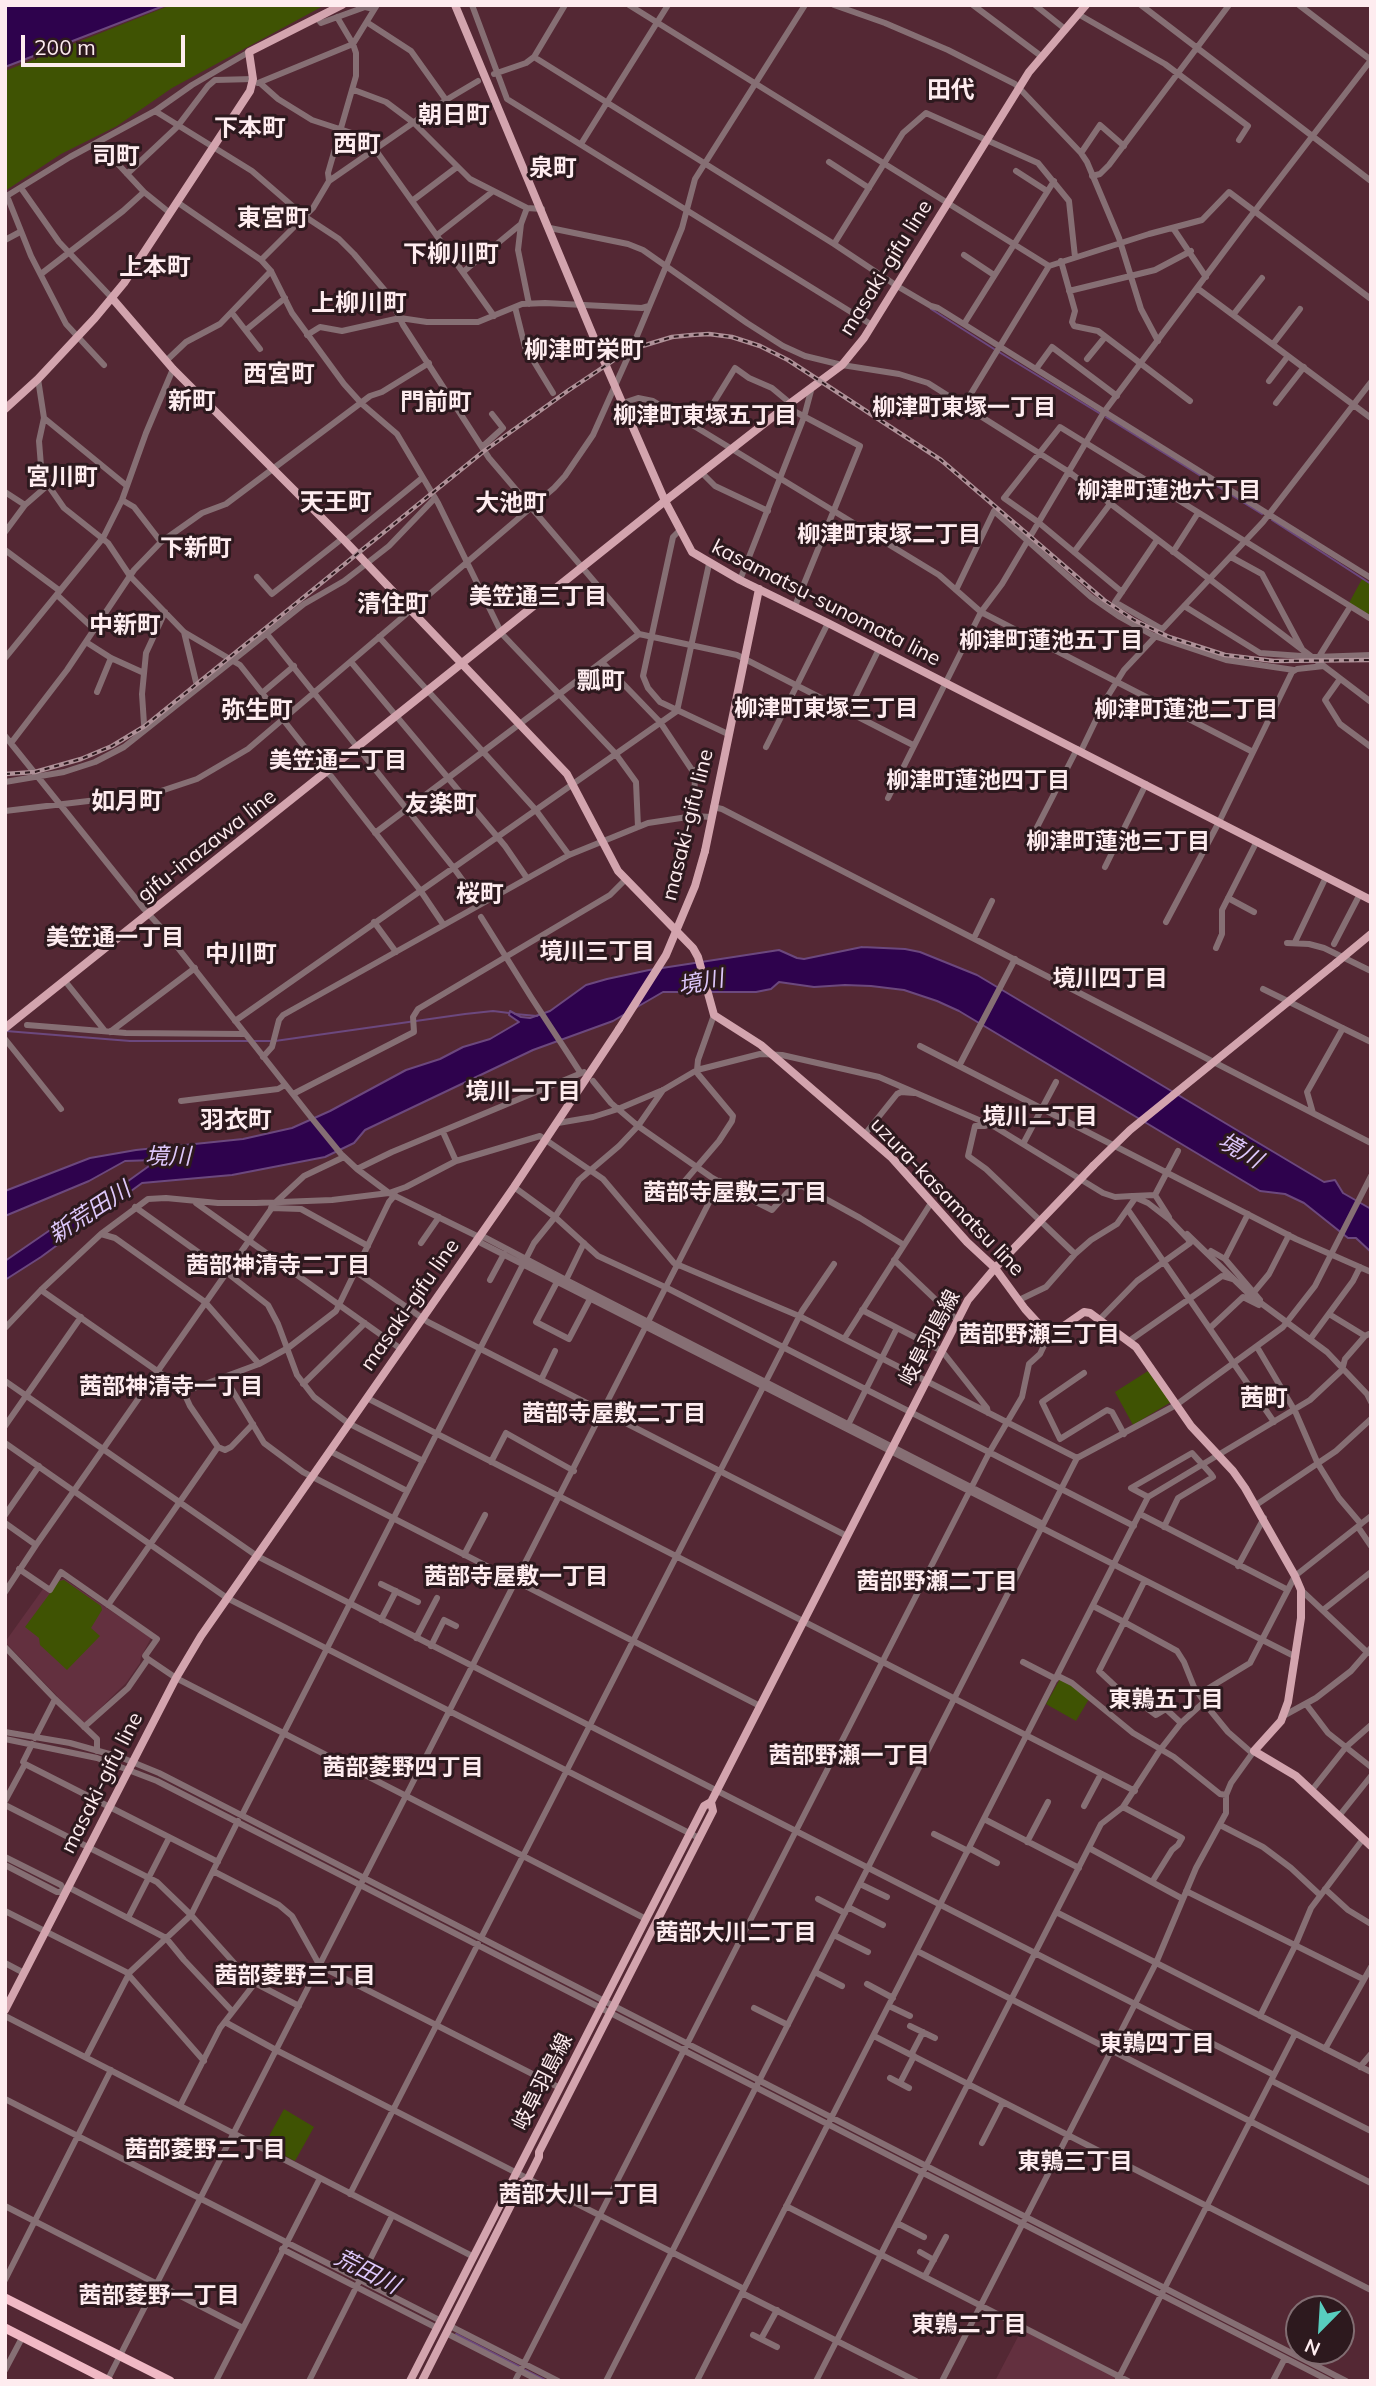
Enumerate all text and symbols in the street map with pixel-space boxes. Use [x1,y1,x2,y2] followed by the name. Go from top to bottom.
[24,21,189,65] scale bar
[34,34,96,60] text: 200 m
[927,77,975,105] district label: 田代
[418,102,490,130] district label: 朝日町
[214,115,286,143] district label: 下本町
[333,131,381,159] district label: 西町
[92,143,140,171] district label: 司町
[529,155,577,183] district label: 泉町
[834,195,938,341] street label: masaki-gifu line
[237,205,309,233] district label: 東宮町
[403,241,499,269] district label: 下柳川町
[119,254,191,282] district label: 上本町
[311,290,407,318] district label: 上柳川町
[524,337,644,365] district label: 柳津町栄町
[243,361,315,389] district label: 西宮町
[168,388,216,416] district label: 新町
[400,389,472,417] district label: 門前町
[872,394,1056,422] district label: 柳津町東塚一丁目
[613,402,797,430] district label: 柳津町東塚五丁目
[26,464,98,492] district label: 宮川町
[1077,477,1261,505] district label: 柳津町蓮池六丁目
[300,489,372,517] district label: 天王町
[475,490,547,518] district label: 大池町
[797,521,981,549] district label: 柳津町東塚二丁目
[707,534,945,672] street label: kasamatsu-sunomata line
[160,535,232,563] district label: 下新町
[469,583,607,611] district label: 美笠通三丁目
[357,591,429,619] district label: 清住町
[89,612,161,640] district label: 中新町
[959,627,1143,655] district label: 柳津町蓮池五丁目
[577,668,625,696] district label: 瓢町
[734,695,918,723] district label: 柳津町東塚三丁目
[1094,696,1278,724] district label: 柳津町蓮池二丁目
[221,697,293,725] district label: 弥生町
[269,747,407,775] district label: 美笠通二丁目
[657,747,719,903] street label: masaki-gifu line
[886,767,1070,795] district label: 柳津町蓮池四丁目
[133,784,281,908] street label: gifu-inazawa line
[91,788,163,816] district label: 如月町
[405,791,477,819] district label: 友楽町
[1026,828,1210,856] district label: 柳津町蓮池三丁目
[456,881,504,909] district label: 桜町
[46,924,184,952] district label: 美笠通一丁目
[540,938,654,966] district label: 境川三丁目
[205,941,277,969] district label: 中川町
[676,965,726,1001] water label: 境川
[1053,965,1167,993] district label: 境川四丁目
[466,1078,580,1106] district label: 境川一丁目
[983,1103,1097,1131] district label: 境川二丁目
[200,1107,272,1135] district label: 羽衣町
[865,1112,1029,1282] street label: uzura-kasamatsu line
[1213,1128,1267,1174] water label: 境川
[145,1143,191,1171] water label: 境川
[44,1176,136,1250] water label: 新荒田川
[643,1179,827,1207] district label: 茜部寺屋敷三丁目
[355,1234,465,1376] street label: masaki-gifu line
[186,1252,370,1280] district label: 茜部神清寺二丁目
[894,1286,966,1390] street label: 岐阜羽島線
[959,1321,1119,1349] district label: 茜部野瀬三丁目
[79,1373,263,1401] district label: 茜部神清寺一丁目
[1240,1385,1288,1413] district label: 茜町
[522,1400,706,1428] district label: 茜部寺屋敷二丁目
[424,1563,608,1591] district label: 茜部寺屋敷一丁目
[857,1568,1017,1596] district label: 茜部野瀬二丁目
[1109,1686,1223,1714] district label: 東鶉五丁目
[56,1708,148,1858] street label: masaki-gifu line
[769,1742,929,1770] district label: 茜部野瀬一丁目
[323,1754,483,1782] district label: 茜部菱野四丁目
[656,1919,816,1947] district label: 茜部大川二丁目
[215,1962,375,1990] district label: 茜部菱野三丁目
[508,2030,578,2134] street label: 岐阜羽島線
[1100,2030,1214,2058] district label: 東鶉四丁目
[125,2136,285,2164] district label: 茜部菱野二丁目
[1018,2148,1132,2176] district label: 東鶉三丁目
[499,2181,659,2209] district label: 茜部大川一丁目
[330,2244,404,2300] water label: 荒田川
[79,2282,239,2310] district label: 茜部菱野一丁目
[1285,2295,1355,2365] north arrow
[912,2311,1026,2339] district label: 東鶉二丁目
[1301,2333,1324,2361] text: N

